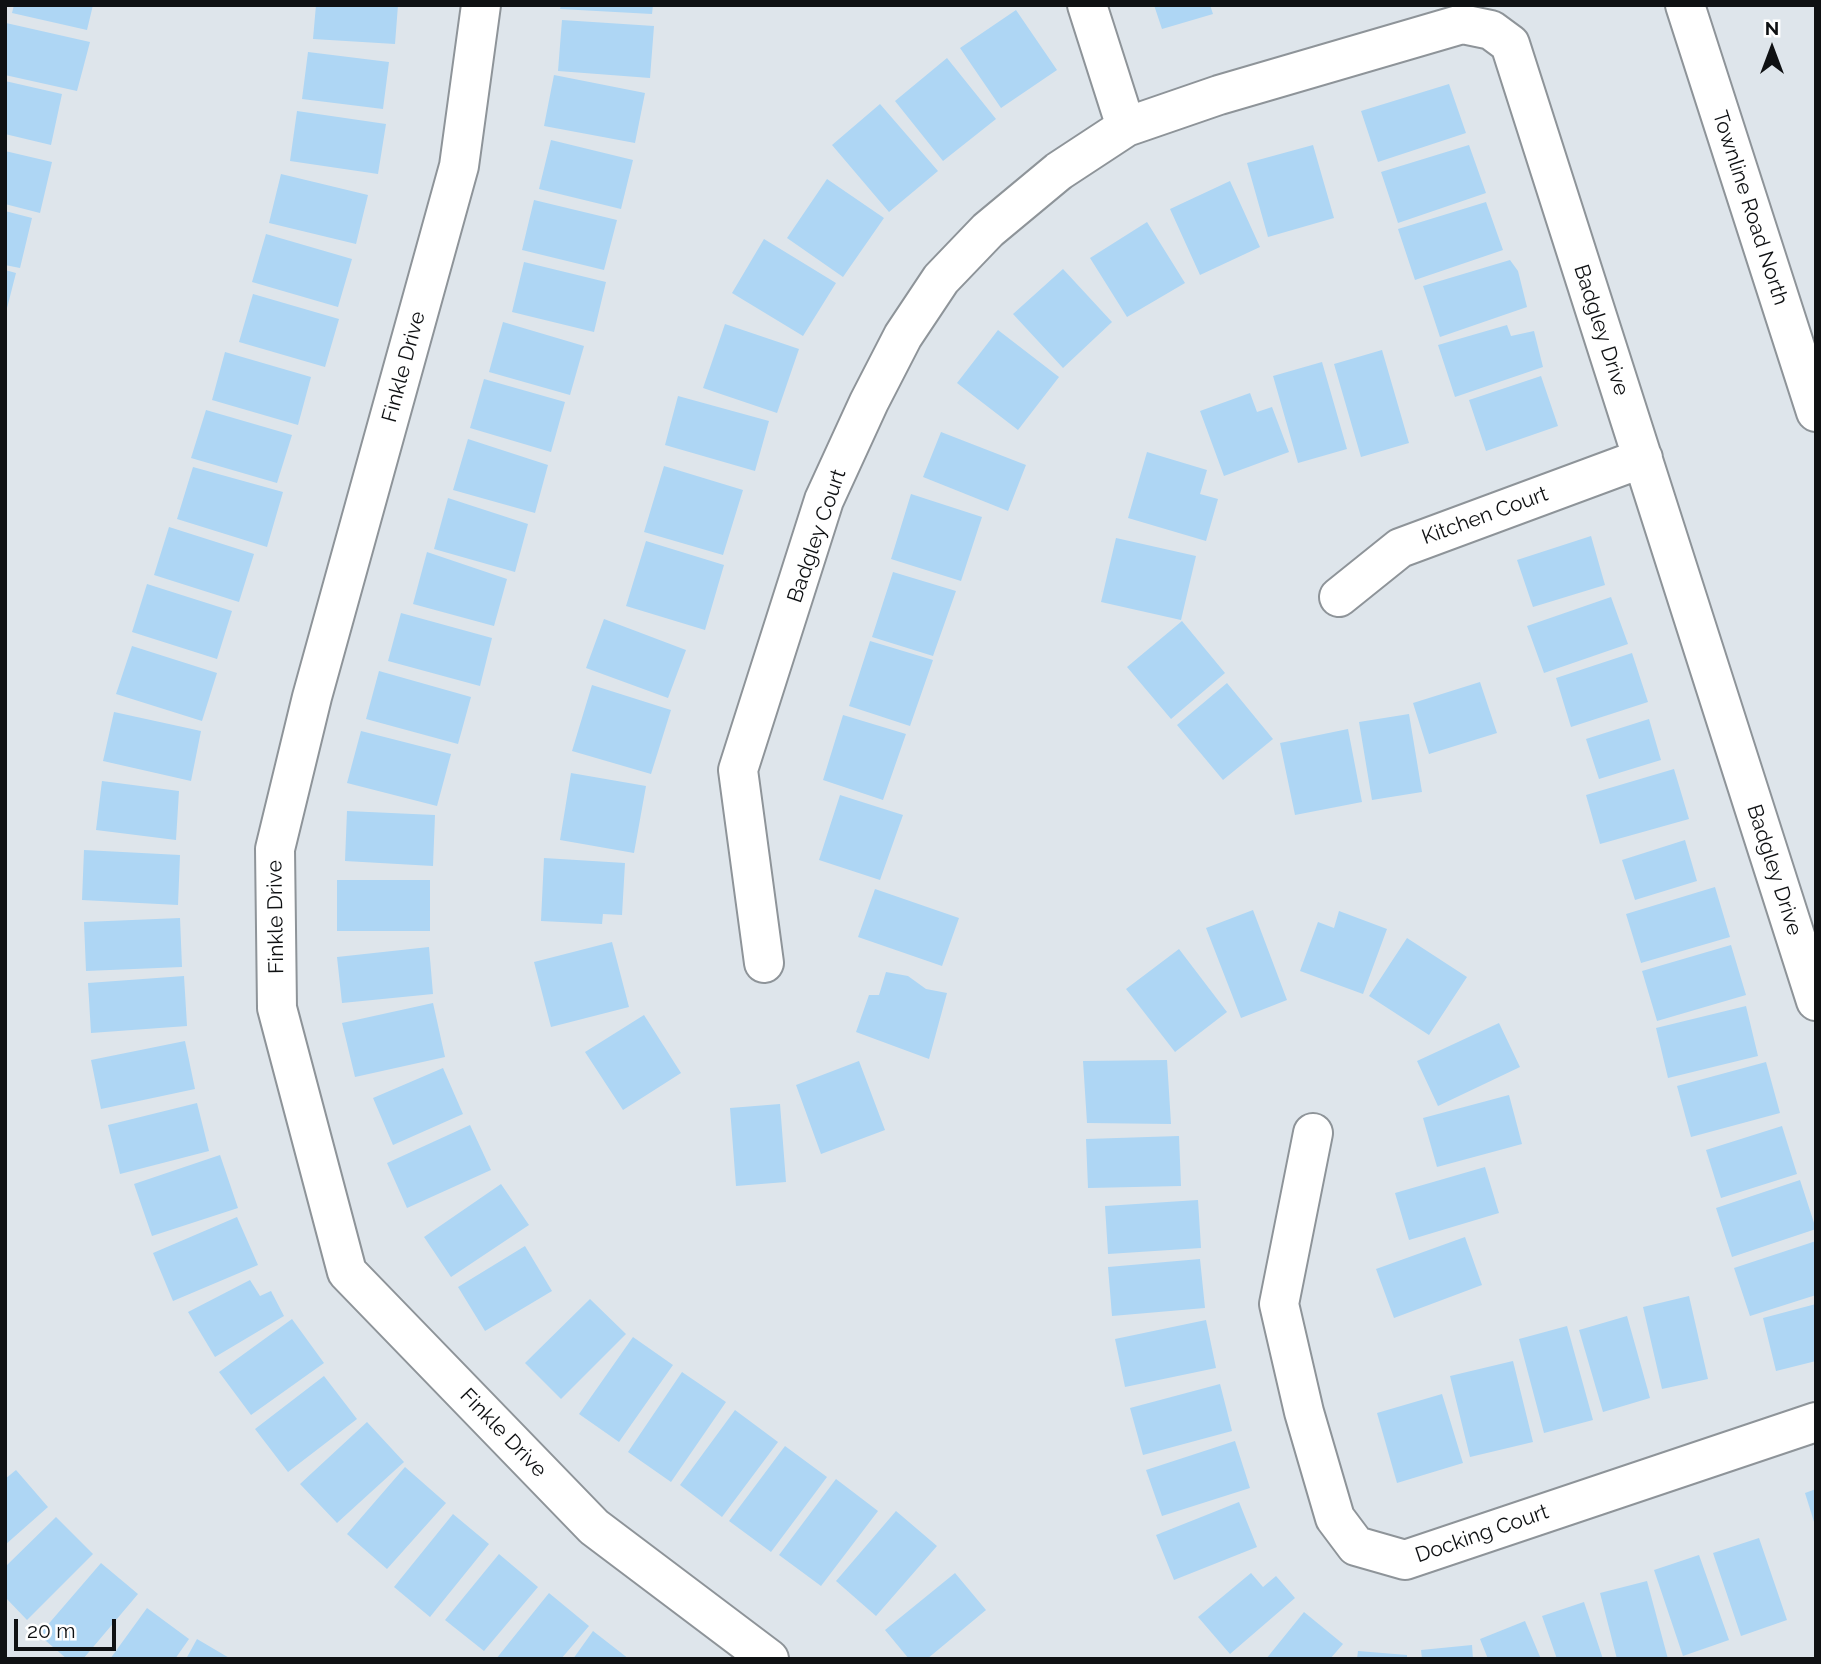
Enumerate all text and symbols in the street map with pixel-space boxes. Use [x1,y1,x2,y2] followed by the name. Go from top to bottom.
[1737,14,1807,84] north arrow
[1765,17,1779,39] text: N
[1707,108,1793,308] street label: Townline Road North
[1568,261,1634,399] street label: Badgley Drive
[377,309,431,425] street label: Finkle Drive
[782,466,852,606] street label: Badgley Court
[1418,482,1552,550] street label: Kitchen Court
[1741,801,1807,939] street label: Badgley Drive
[262,860,290,974] street label: Finkle Drive
[454,1383,552,1483] street label: Finkle Drive
[1412,1499,1552,1569] street label: Docking Court
[18,1604,119,1648] scale bar
[27,1618,75,1643] text: 20 m

